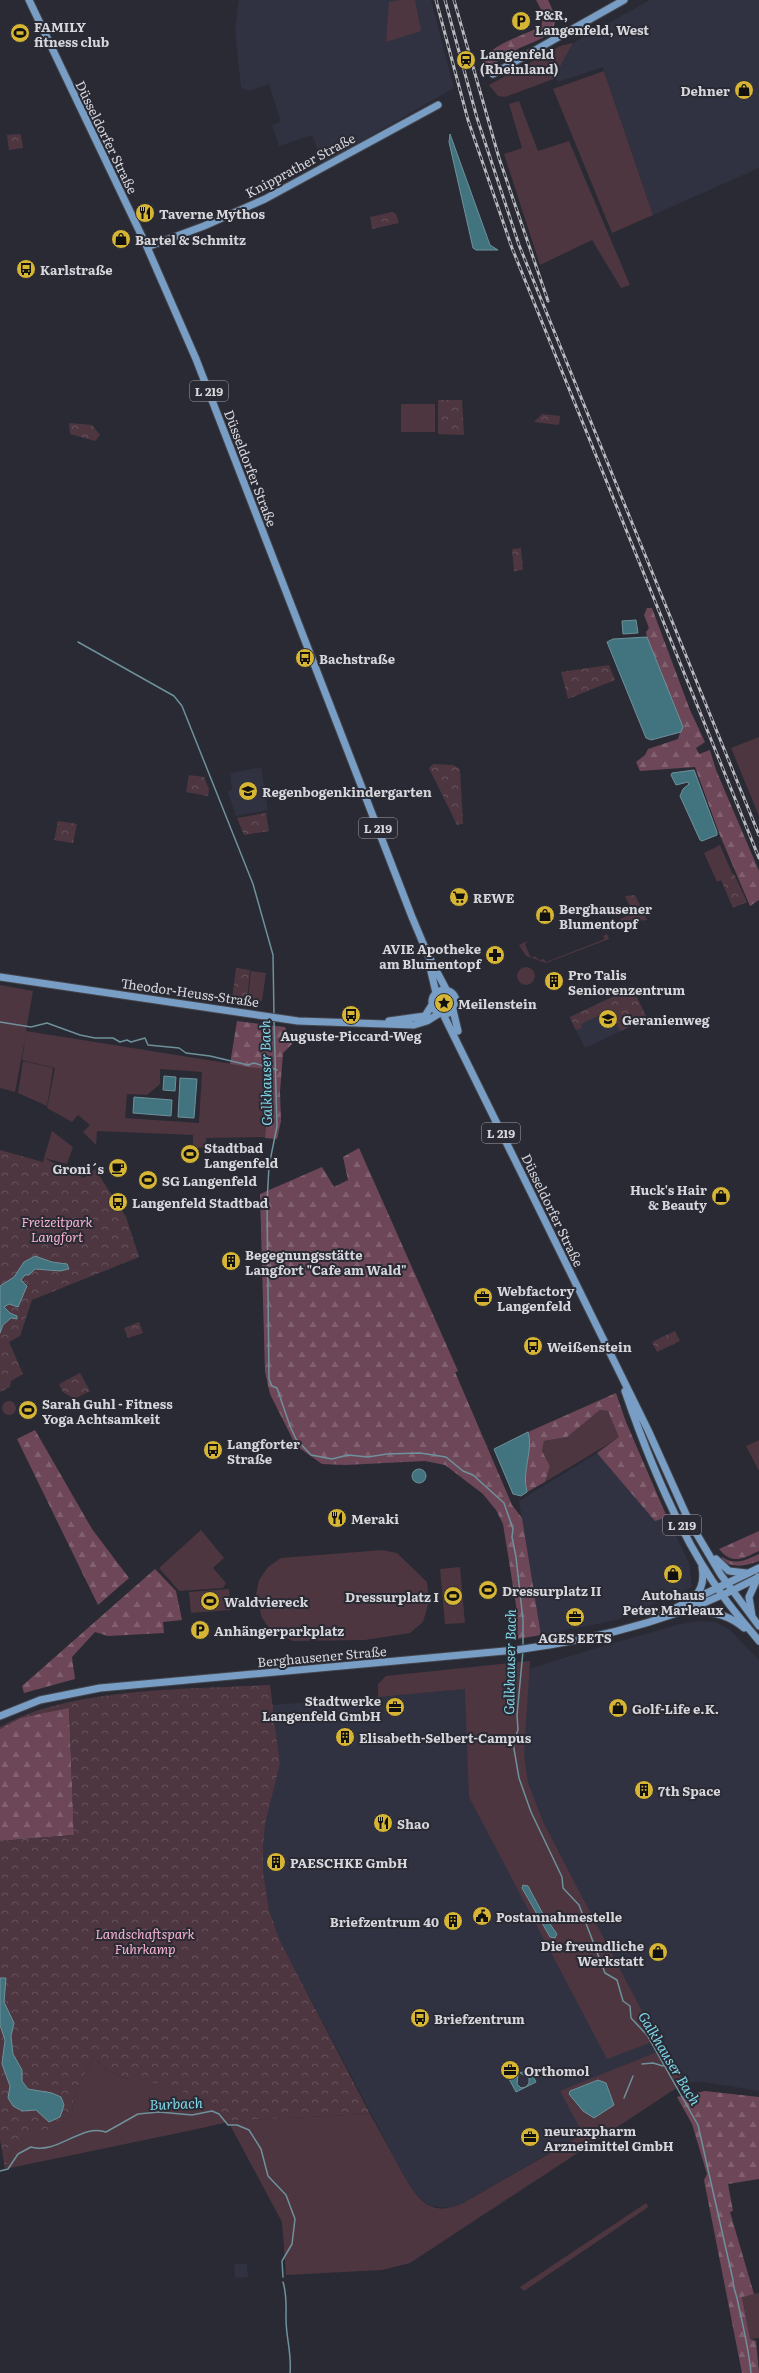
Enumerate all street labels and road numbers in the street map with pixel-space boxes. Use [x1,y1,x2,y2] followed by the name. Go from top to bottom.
[71,77,143,197] street label: Düsseldorfer Straße
[242,128,358,202] street label: Knipprather Straße
[190,381,228,401] road number: L 219
[220,407,282,529] street label: Düsseldorfer Straße
[359,818,397,838] road number: L 219
[120,973,261,1011] street label: Theodor-Heuss-Straße
[482,1123,520,1143] road number: L 219
[517,1150,589,1270] street label: Düsseldorfer Straße
[663,1515,701,1535] road number: L 219
[257,1641,388,1671] street label: Berghausener Straße

